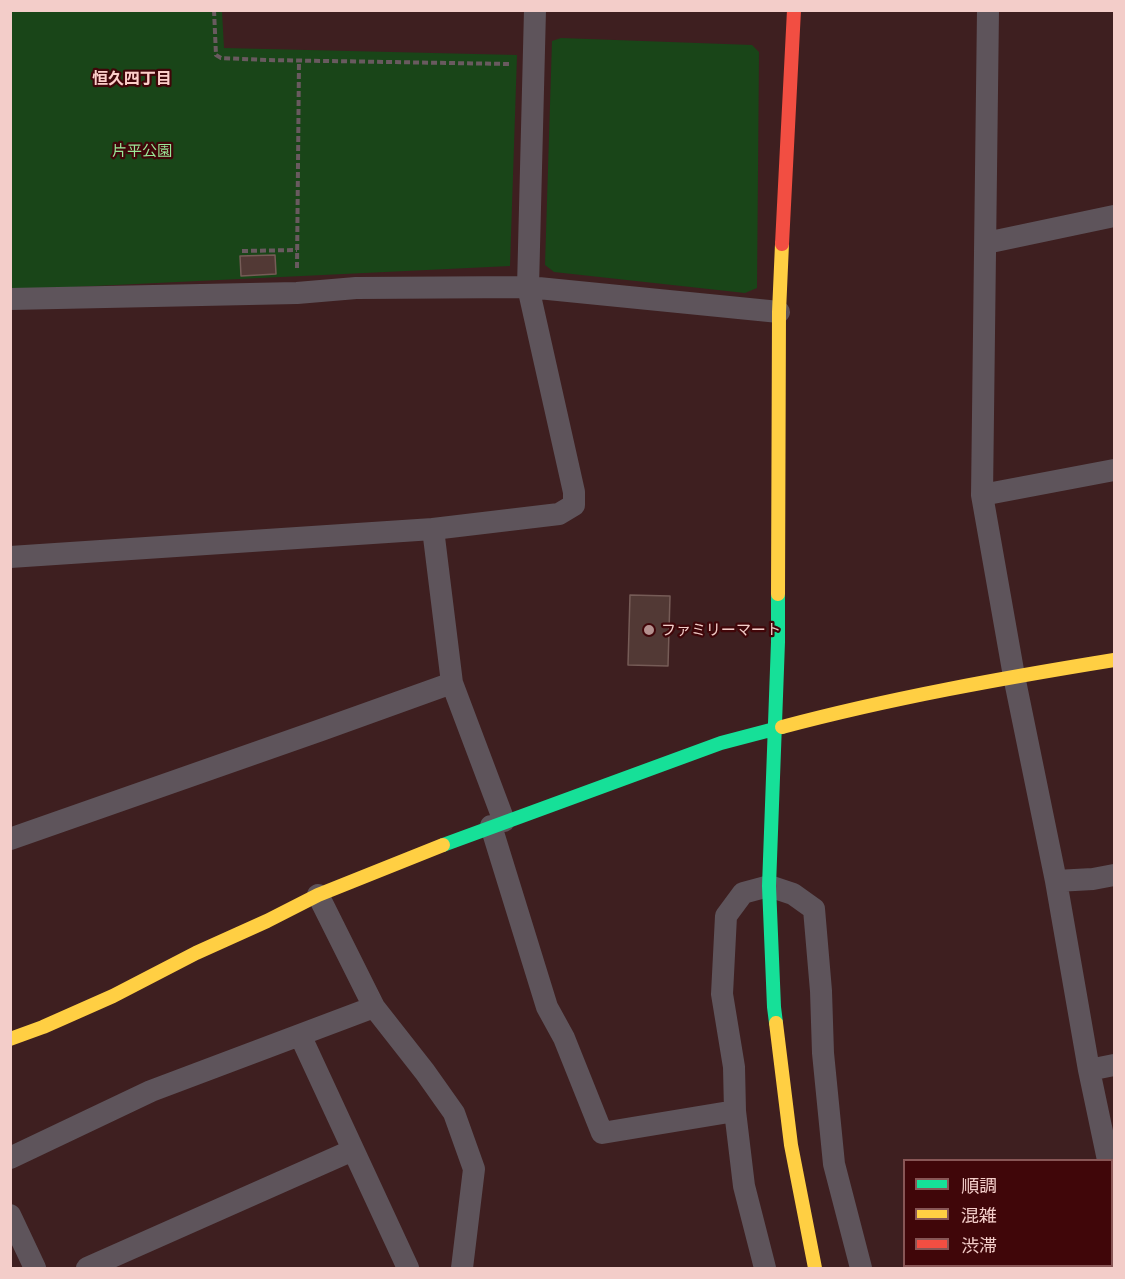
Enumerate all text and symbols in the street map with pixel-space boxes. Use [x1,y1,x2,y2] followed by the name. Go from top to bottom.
[92,69,172,89] district label: 恒久四丁目
[112,142,172,160] park label: 片平公園
[661,621,781,639] place label: ファミリーマート
[642,623,656,637] marker: ファミリーマート
[903,1159,1113,1267] legend
[961,1174,997,1197] text: 順調
[961,1204,997,1227] text: 混雑
[961,1234,997,1257] text: 渋滞

